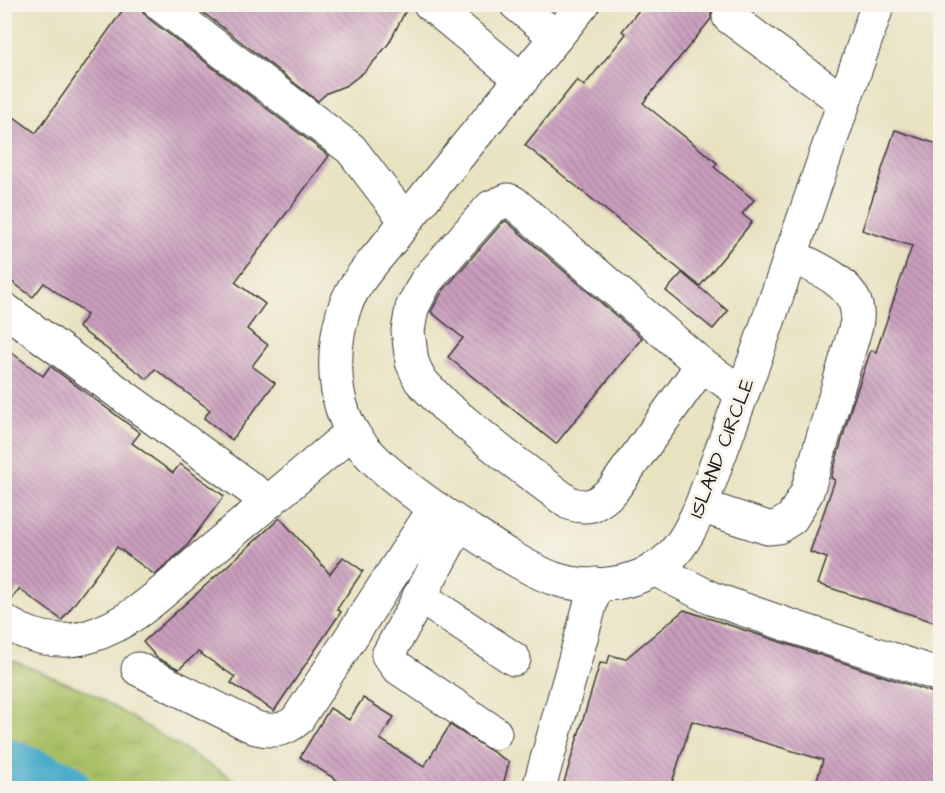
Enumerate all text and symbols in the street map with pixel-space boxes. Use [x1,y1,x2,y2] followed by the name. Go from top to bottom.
[682,374,761,522] street label: ISLAND CIRCLE

